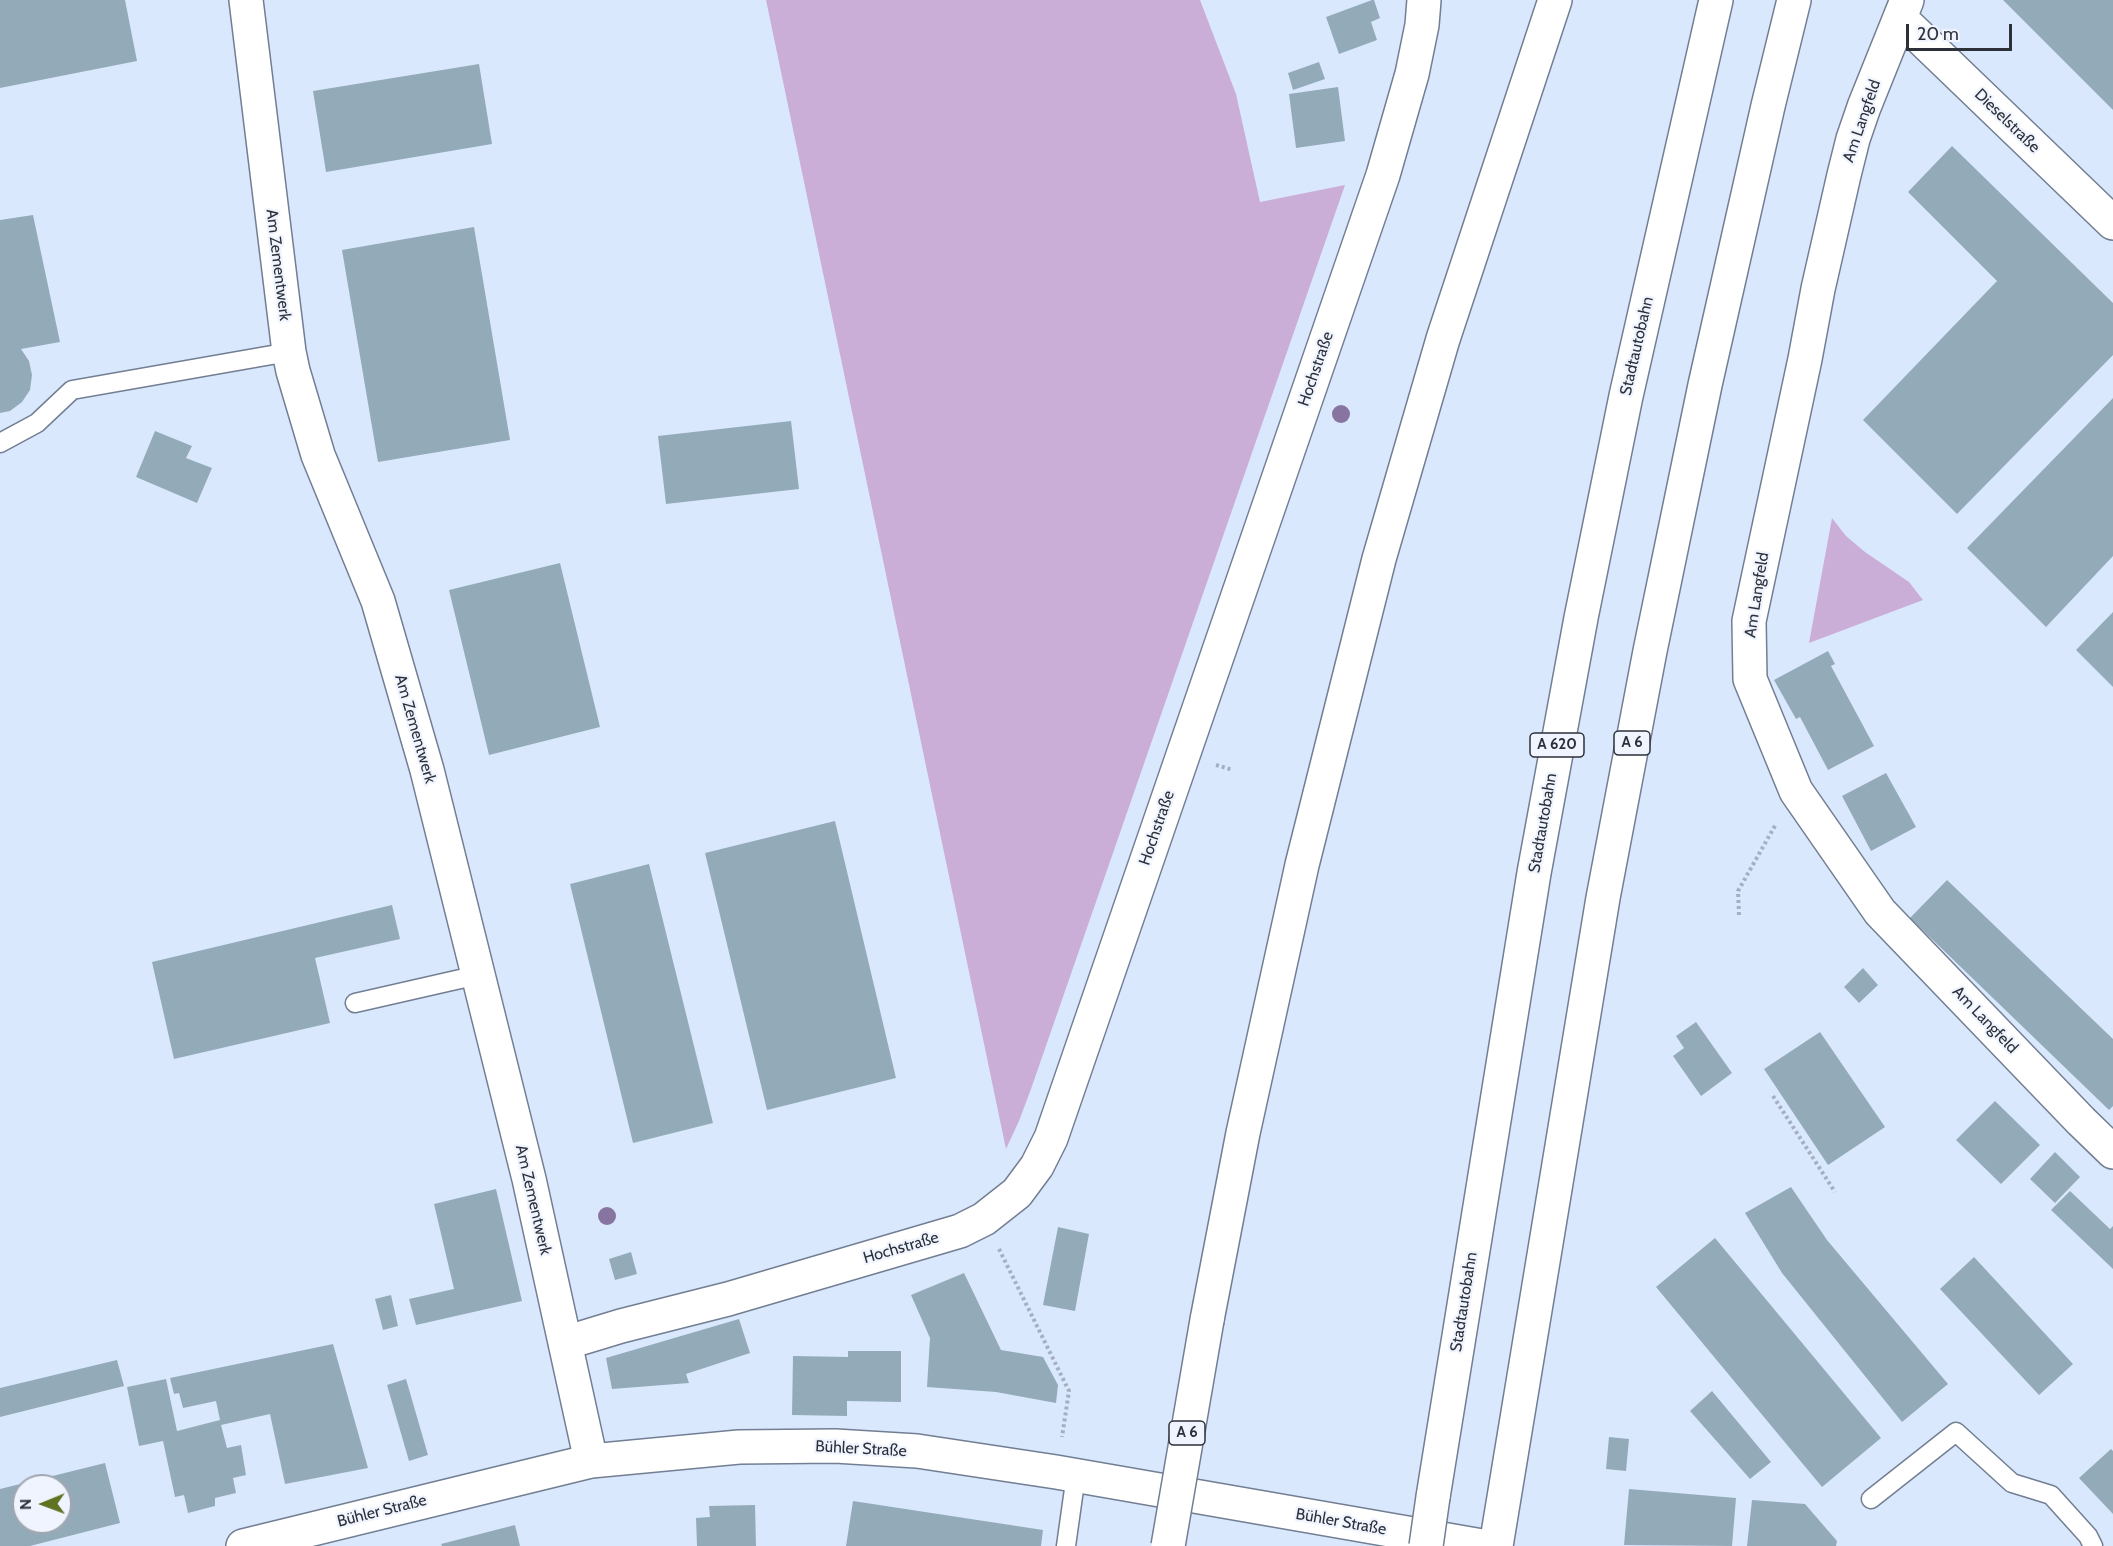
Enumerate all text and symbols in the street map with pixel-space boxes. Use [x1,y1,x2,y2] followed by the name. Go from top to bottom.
[1909,12,2016,50] scale bar
[1917,23,1959,45] text: 20 m
[1839,77,1885,165] street label: Am Langfeld
[1970,85,2044,157] street label: Dieselstraße
[262,208,294,322] street label: Am Zementwerk
[1616,295,1658,397] street label: Stadtautobahn
[1294,329,1338,409] street label: Hochstraße
[1741,551,1773,639] street label: Am Langfeld
[390,672,440,786] street label: Am Zementwerk
[1614,731,1650,755] road number: A 6
[1530,733,1584,757] road number: A 620
[1525,772,1561,874] street label: Stadtautobahn
[1135,788,1179,868] street label: Hochstraße
[1948,982,2022,1058] street label: Am Langfeld
[511,1143,555,1257] street label: Am Zementwerk
[861,1228,941,1268] street label: Hochstraße
[1447,1251,1481,1353] street label: Stadtautobahn
[1169,1421,1205,1445] road number: A 6
[815,1437,907,1461] street label: Bühler Straße
[12,1474,72,1534] north arrow
[335,1491,429,1531] street label: Bühler Straße
[16,1498,35,1510] text: N
[1294,1505,1388,1539] street label: Bühler Straße

